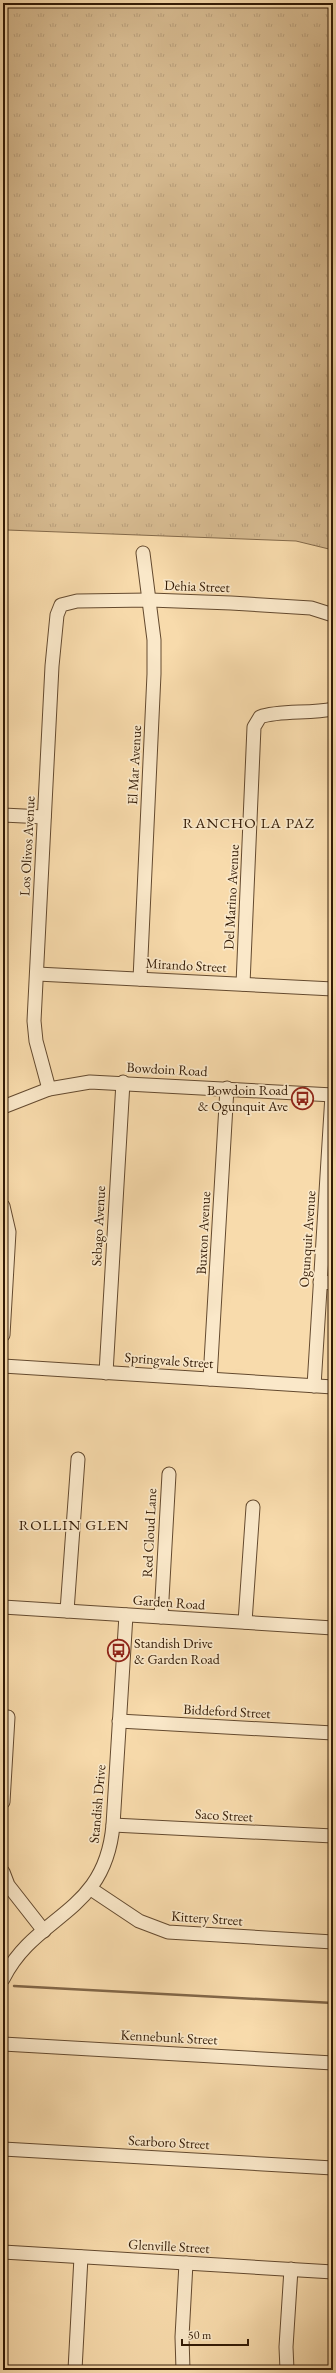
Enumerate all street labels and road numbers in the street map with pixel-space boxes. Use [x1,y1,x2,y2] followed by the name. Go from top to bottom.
[164,576,231,596] street label: Dehia Street
[123,724,145,805] street label: El Mar Avenue
[15,795,39,896] street label: Los Olivos Avenue
[219,843,243,950] street label: Del Marino Avenue
[145,954,228,976] street label: Mirando Street
[126,1058,209,1080] street label: Bowdoin Road
[87,1185,109,1267] street label: Sebago Avenue
[295,1189,319,1288] street label: Ogunquit Avenue
[192,1190,214,1275] street label: Buxton Avenue
[124,1348,215,1372] street label: Springvale Street
[138,1487,160,1578] street label: Red Cloud Lane
[132,1590,207,1614] street label: Garden Road
[183,1700,272,1722] street label: Biddeford Street
[85,1763,109,1844] street label: Standish Drive
[195,1804,254,1826] street label: Saco Street
[171,1907,244,1930] street label: Kittery Street
[120,2025,219,2049] street label: Kennebunk Street
[128,2131,211,2153] street label: Scarboro Street
[128,2235,211,2257] street label: Glenville Street

